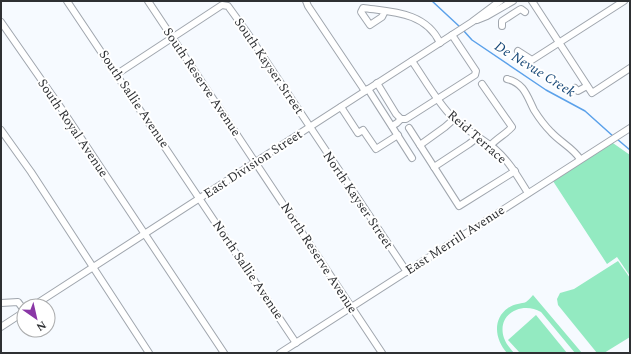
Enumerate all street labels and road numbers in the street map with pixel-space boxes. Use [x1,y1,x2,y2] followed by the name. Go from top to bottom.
[229,14,309,119] street label: South Kayser Street
[158,24,246,140] street label: South Reserve Avenue
[94,46,174,152] street label: South Sallie Avenue
[33,75,113,181] street label: South Royal Avenue
[443,105,511,169] street label: Reid Terrace
[200,124,307,204] street label: East Division Street
[318,147,398,253] street label: North Kayser Street
[276,199,362,317] street label: North Reserve Avenue
[401,200,509,280] street label: East Merrill Avenue
[207,216,289,324] street label: North Sallie Avenue

